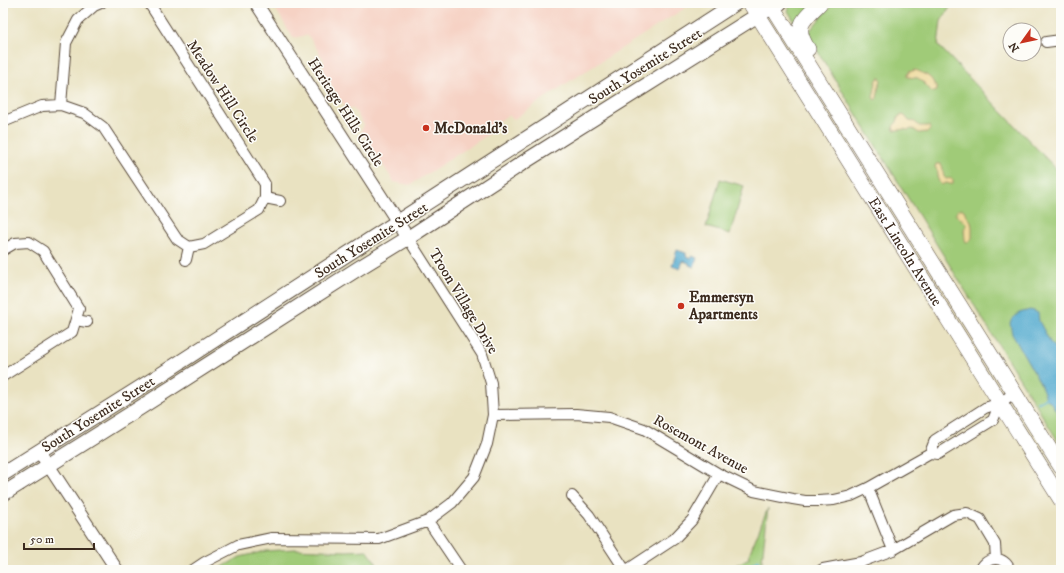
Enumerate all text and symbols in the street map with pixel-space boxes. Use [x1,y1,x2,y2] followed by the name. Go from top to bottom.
[1002,22,1042,62] north arrow
[585,24,706,109] street label: South Yosemite Street
[182,36,263,146] street label: Meadow Hill Circle
[1006,39,1023,55] text: N
[303,54,388,170] street label: Heritage Hills Circle
[434,119,507,138] place label: McDonald's
[421,123,431,133] marker: McDonald's
[864,194,946,310] street label: East Lincoln Avenue
[311,198,432,283] street label: South Yosemite Street
[425,245,503,358] street label: Troon Village Drive
[688,288,758,324] place label: Emmersyn Apartments
[676,301,686,311] marker: Emmersyn Apartments
[38,372,159,457] street label: South Yosemite Street
[650,410,752,478] street label: Rosemont Avenue
[24,525,94,551] scale bar
[30,532,54,547] text: 50 m

